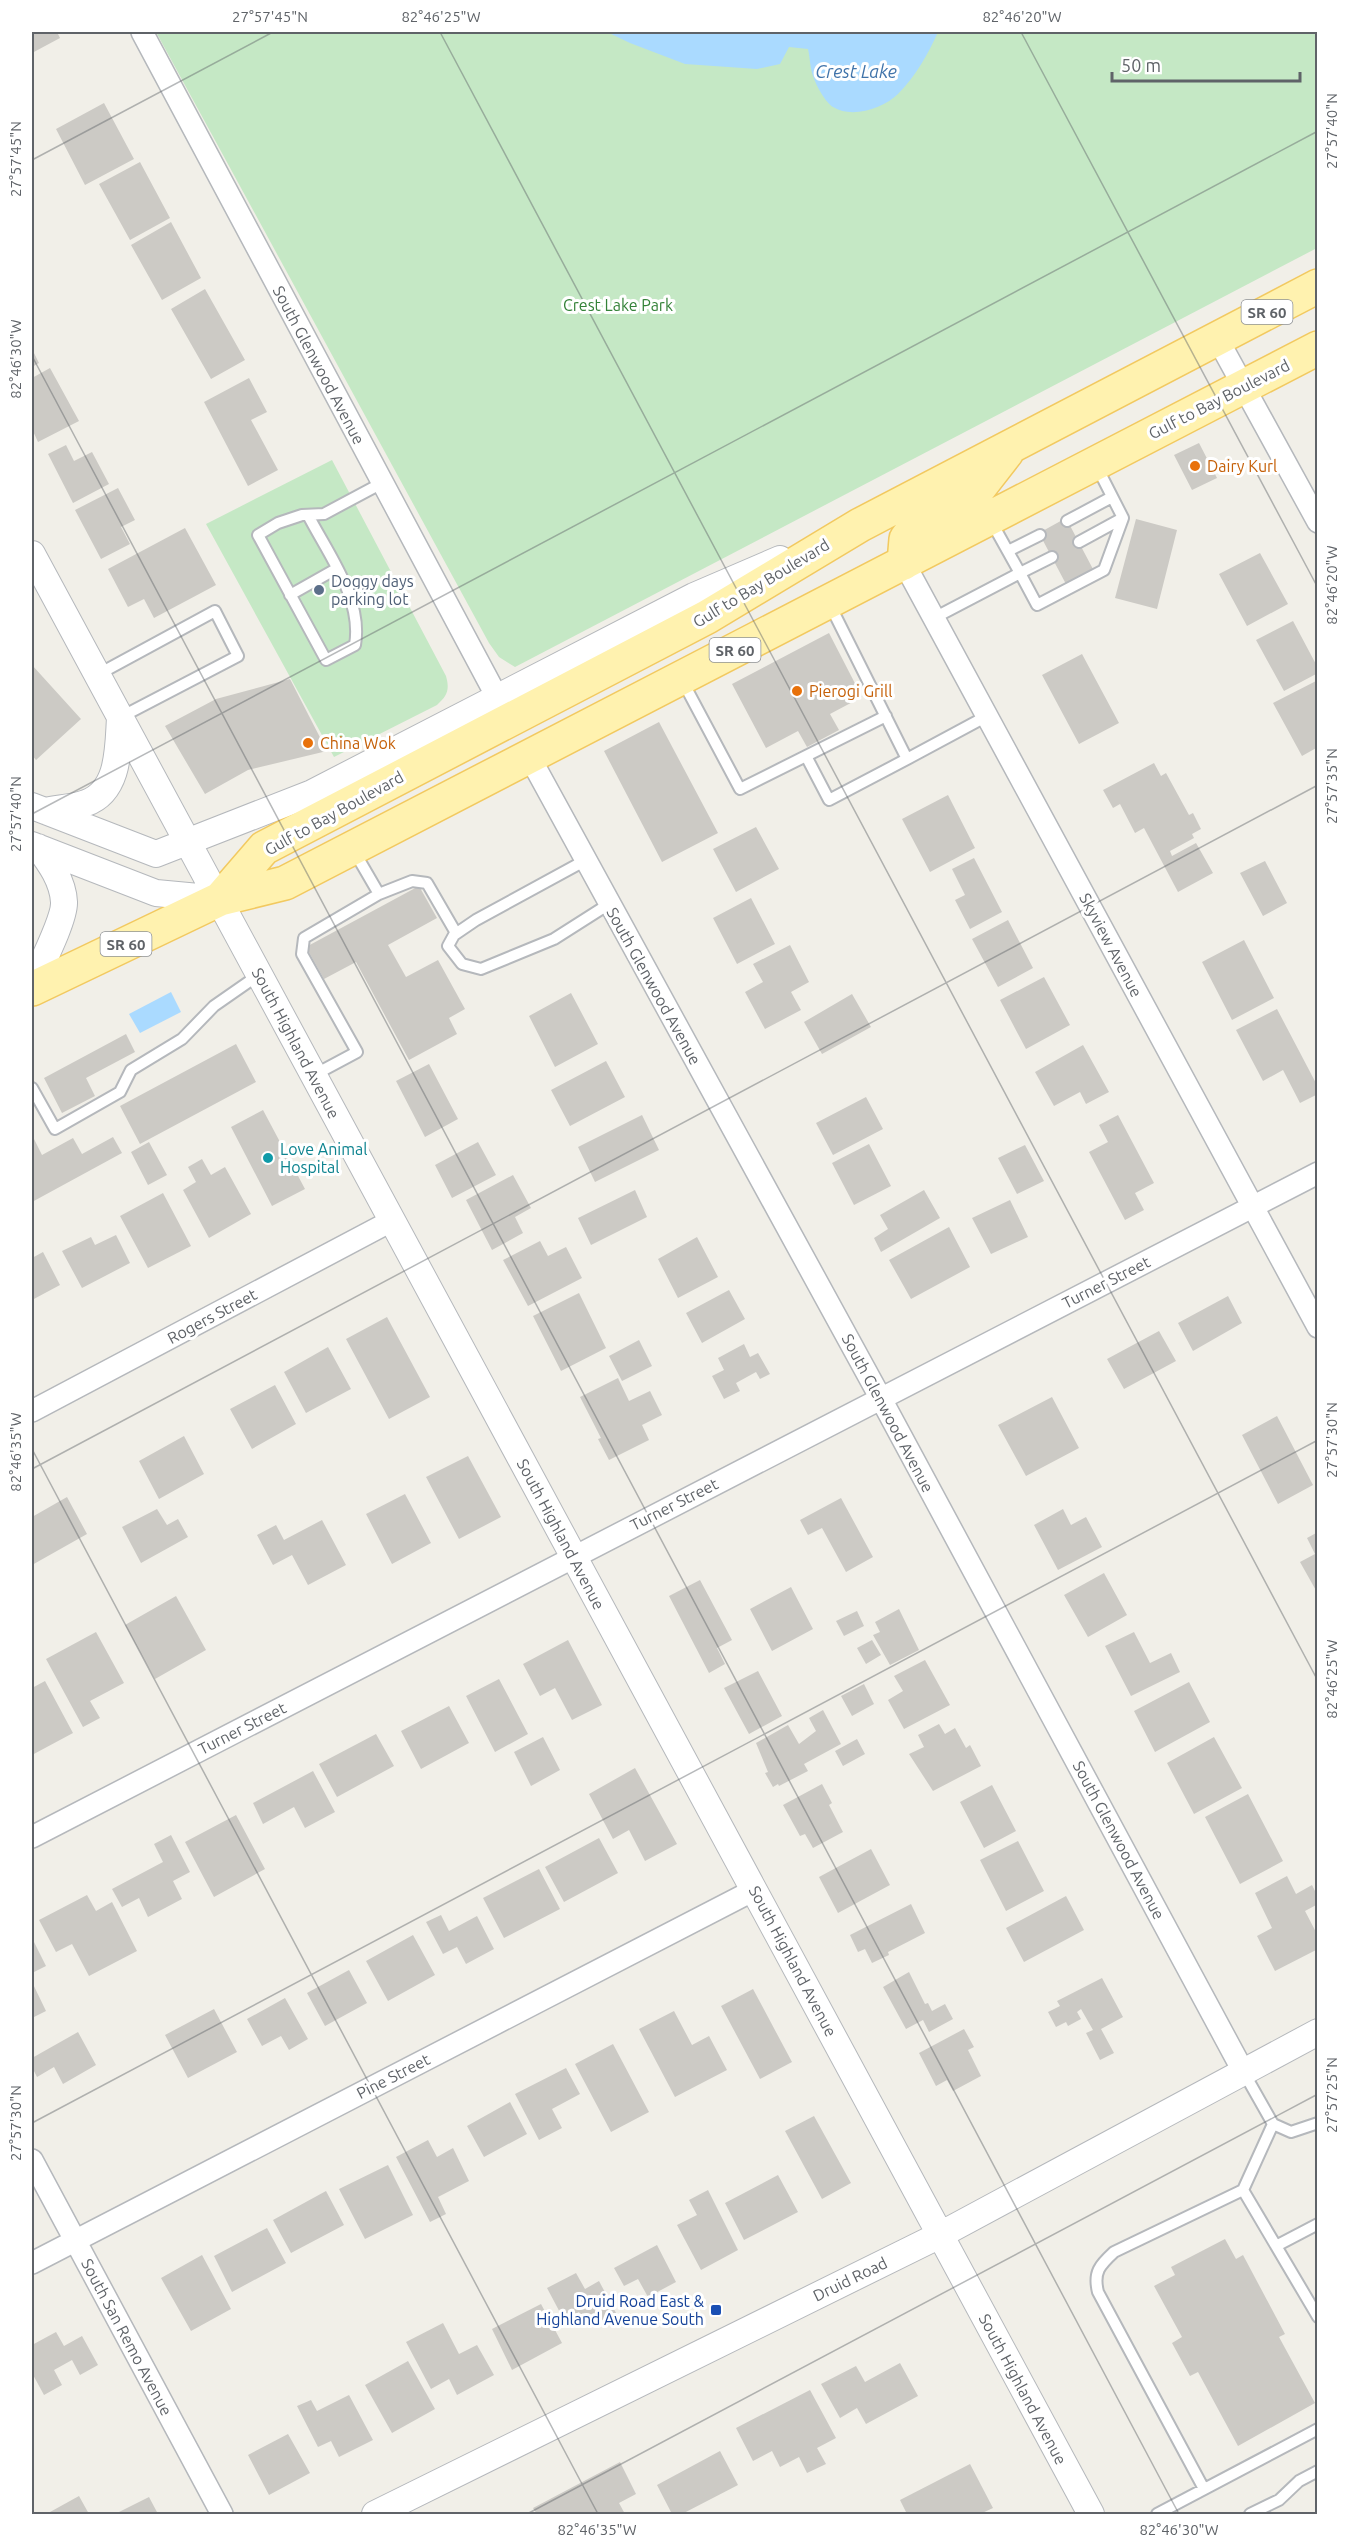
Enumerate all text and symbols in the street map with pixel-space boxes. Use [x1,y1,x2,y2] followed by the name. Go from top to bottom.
[232,8,308,25] text: 27°57'45"N
[401,8,481,25] text: 82°46'25"W
[982,8,1062,25] text: 82°46'20"W
[1112,45,1300,83] scale bar
[1121,55,1161,75] text: 50 m
[815,61,897,81] water label: Crest Lake
[1323,93,1340,169] text: 27°57'40"N
[7,121,24,197] text: 27°57'45"N
[270,283,368,447] street label: South Glenwood Avenue
[563,296,673,314] park label: Crest Lake Park
[1242,300,1292,324] road number: SR 60
[7,319,24,399] text: 82°46'30"W
[1145,356,1293,442] street label: Gulf to Bay Boulevard
[1207,457,1277,475] place label: Dairy Kurl
[1188,459,1202,473] marker: Dairy Kurl
[690,535,832,631] street label: Gulf to Bay Boulevard
[1323,545,1340,625] text: 82°46'20"W
[331,572,414,608] place label: Doggy days parking lot
[312,583,326,597] marker: Doggy days parking lot
[710,638,760,662] road number: SR 60
[809,682,892,700] place label: Pierogi Grill
[790,684,804,698] marker: Pierogi Grill
[320,734,396,752] place label: China Wok
[301,736,315,750] marker: China Wok
[1323,748,1340,824] text: 27°57'35"N
[261,767,407,859] street label: Gulf to Bay Boulevard
[7,776,24,852] text: 27°57'40"N
[1076,890,1146,1000] street label: Skyview Avenue
[603,904,705,1068] street label: South Glenwood Avenue
[100,932,152,956] road number: SR 60
[249,965,343,1121] street label: South Highland Avenue
[280,1140,367,1176] place label: Love Animal Hospital
[261,1151,275,1165] marker: Love Animal Hospital
[1059,1252,1153,1312] street label: Turner Street
[164,1285,260,1347] street label: Rogers Street
[839,1331,937,1495] street label: South Glenwood Avenue
[1323,1402,1340,1478] text: 27°57'30"N
[7,1412,24,1492] text: 82°46'35"W
[514,1456,608,1612] street label: South Highland Avenue
[627,1474,721,1534] street label: Turner Street
[1323,1639,1340,1719] text: 82°46'25"W
[195,1698,289,1758] street label: Turner Street
[1070,1758,1168,1922] street label: South Glenwood Avenue
[746,1883,840,2039] street label: South Highland Avenue
[353,2050,433,2102] street label: Pine Street
[1323,2057,1340,2133] text: 27°57'25"N
[7,2085,24,2161] text: 27°57'30"N
[810,2253,890,2305] street label: Druid Road
[78,2256,176,2418] street label: South San Remo Avenue
[536,2292,705,2328] place label: Druid Road East & Highland Avenue South
[709,2303,723,2317] marker: Druid Road East & Highland Avenue South
[976,2311,1070,2467] street label: South Highland Avenue
[557,2521,637,2538] text: 82°46'35"W
[1139,2521,1219,2538] text: 82°46'30"W

